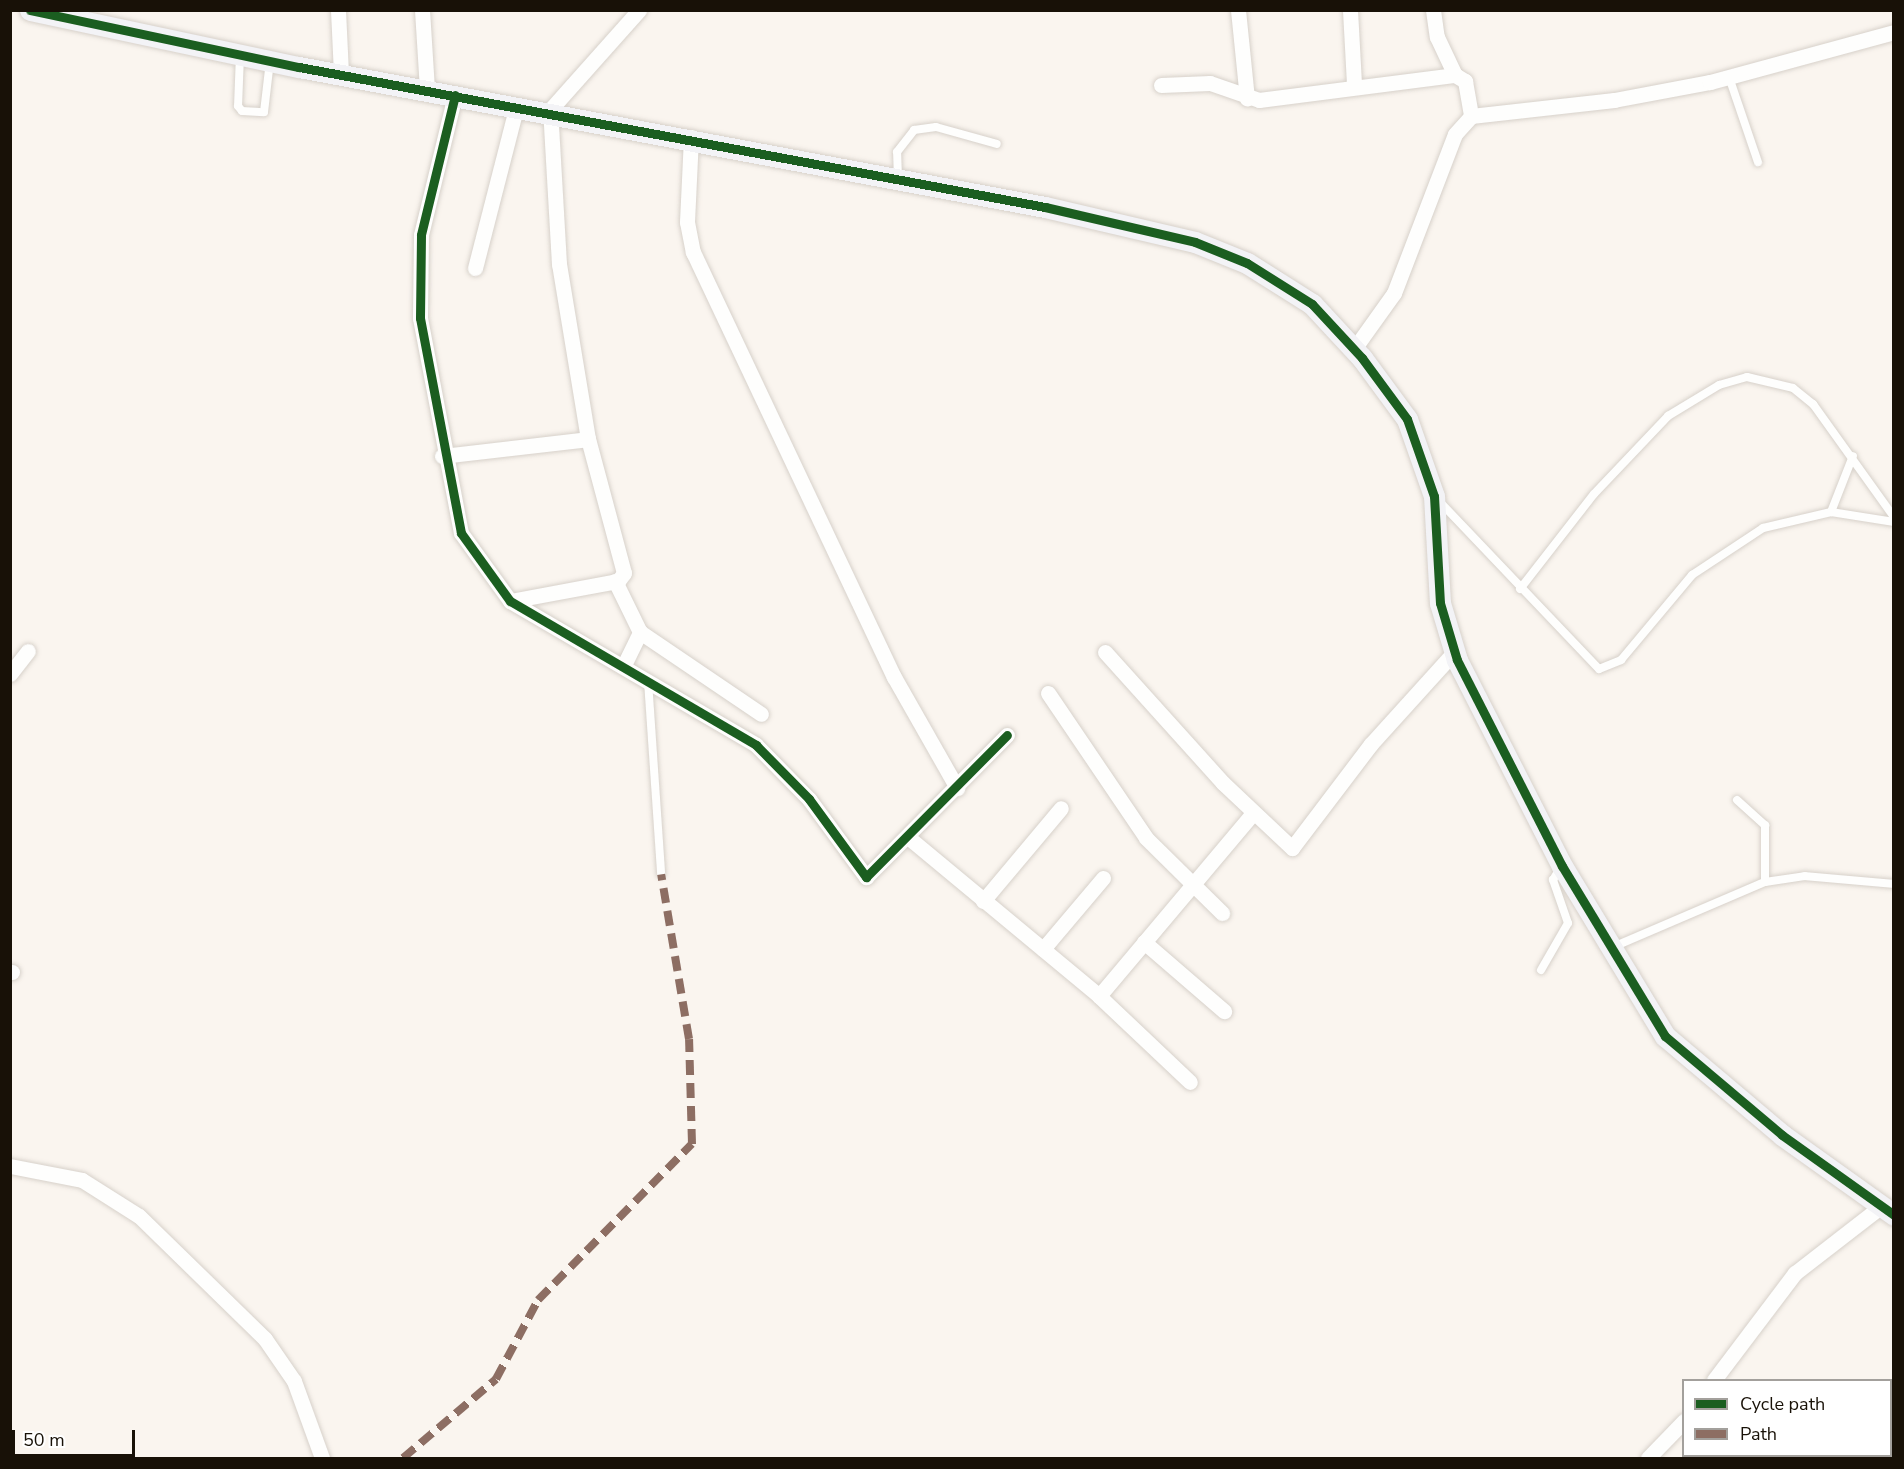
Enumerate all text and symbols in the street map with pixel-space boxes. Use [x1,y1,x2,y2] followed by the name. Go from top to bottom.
[1682,1379,1892,1457] legend
[1740,1392,1825,1416] text: Cycle path
[15,1418,138,1456] scale bar
[1740,1422,1777,1446] text: Path
[23,1428,65,1452] text: 50 m

